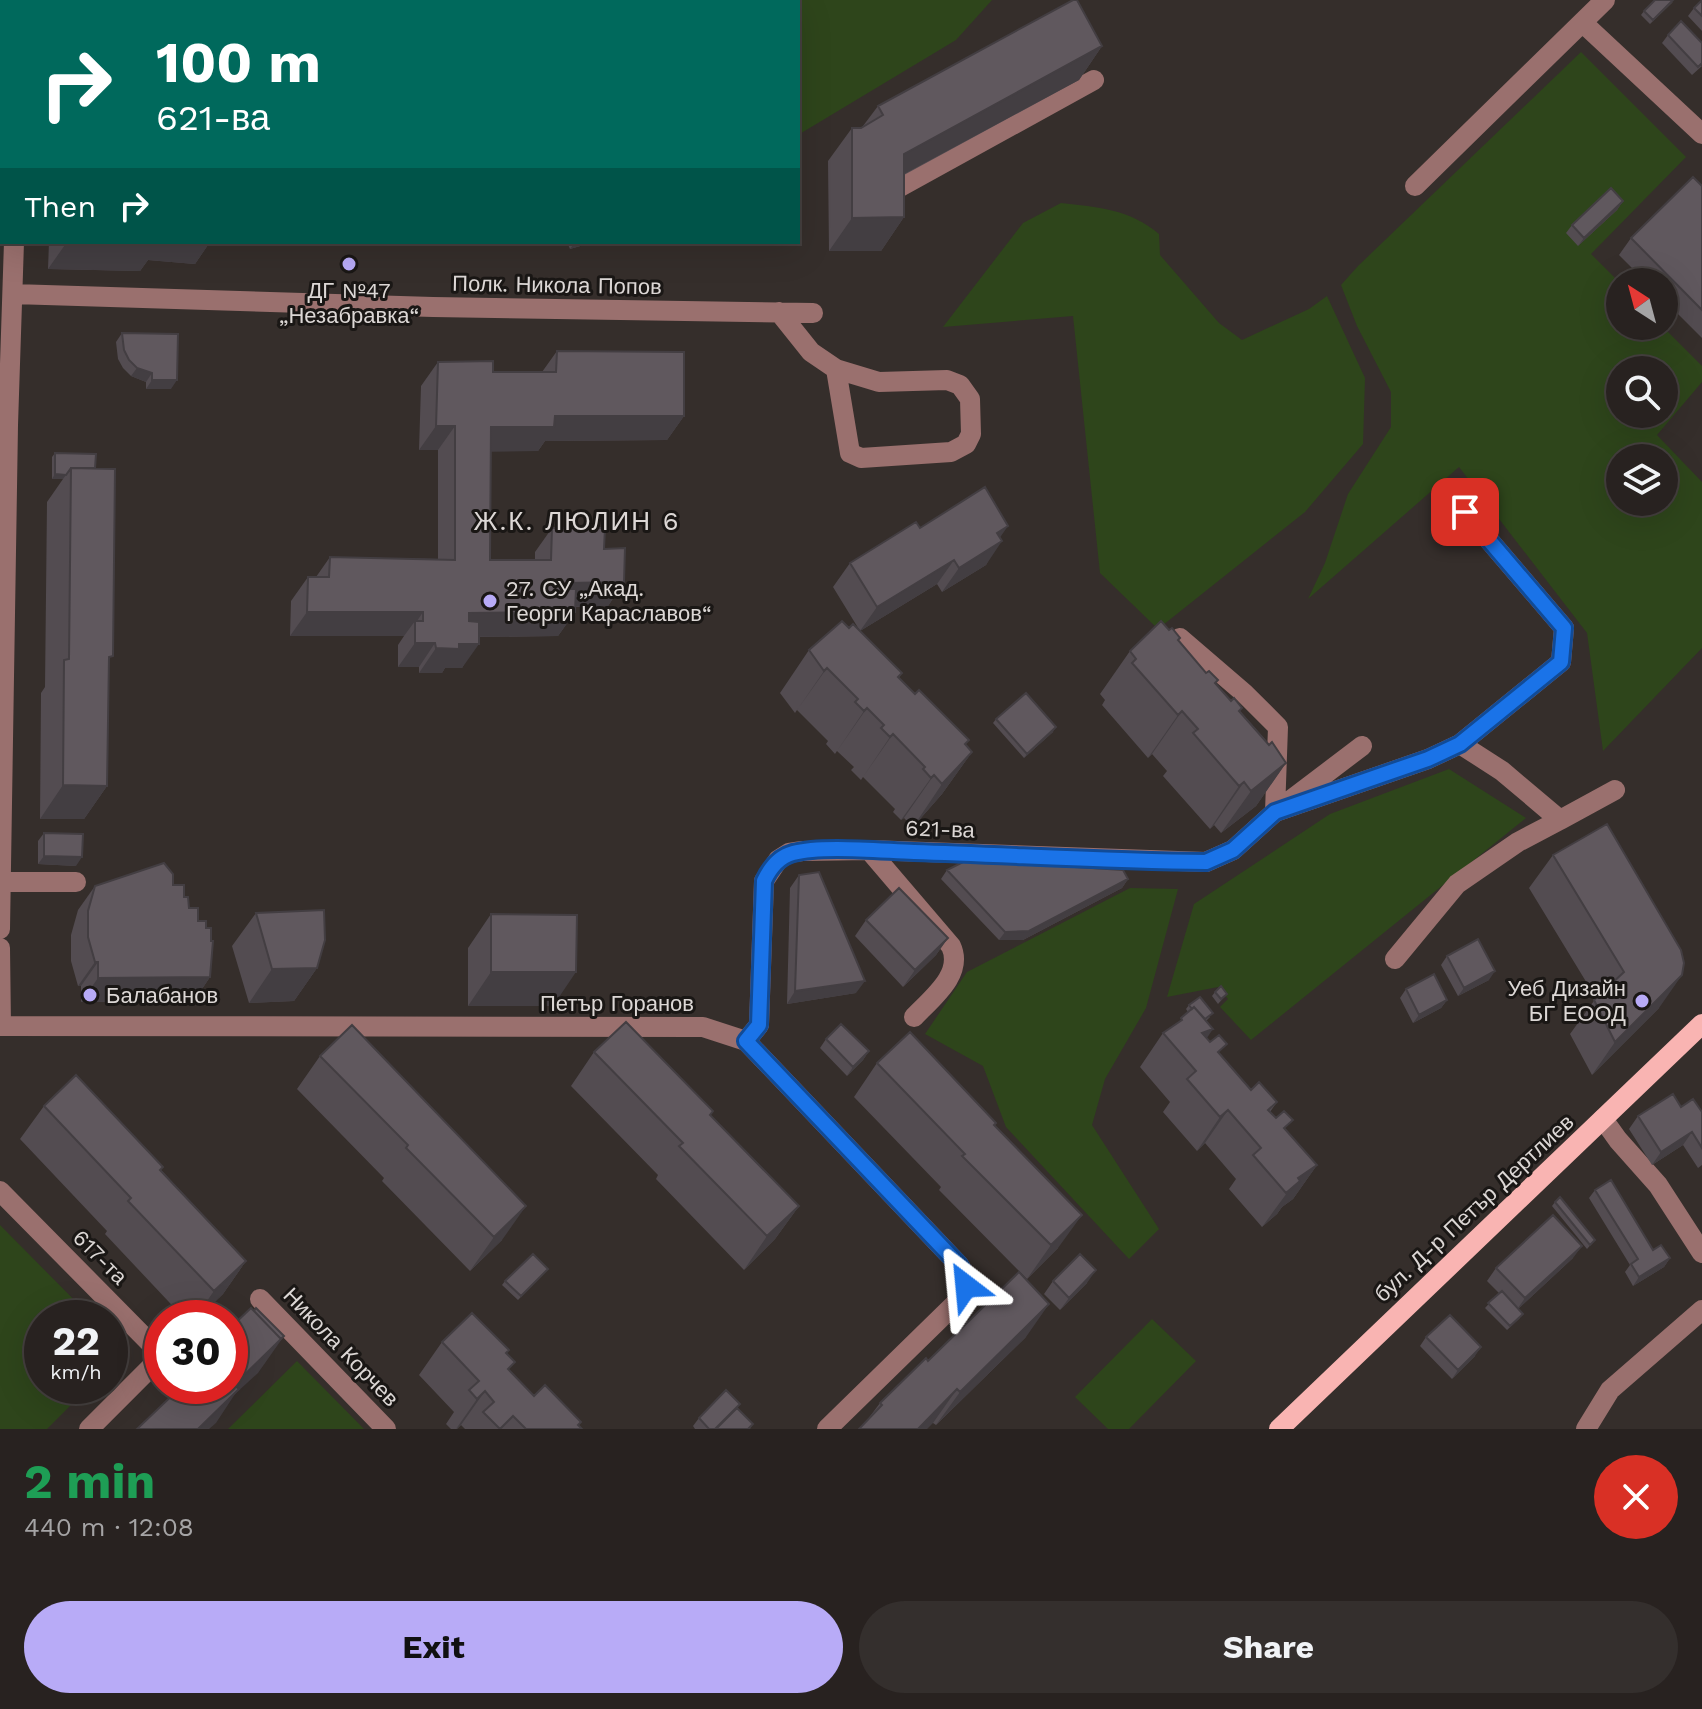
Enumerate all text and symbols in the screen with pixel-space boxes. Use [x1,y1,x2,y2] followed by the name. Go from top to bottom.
[156,30,321,96] text: 100 m
[24,32,128,136] icon: right
[156,97,270,139] text: 621-ва
[112,184,156,228] icon: right
[24,189,96,224] text: Then
[340,255,358,273] marker: ДГ №47 „Незабравка“
[1606,268,1678,340] north arrow
[1606,268,1678,516] map controls
[452,271,662,299] street label: Полк. Никола Попов
[279,278,419,328] place label: ДГ №47 „Незабравка“
[1606,356,1678,428] button: search
[1606,444,1678,516] button: layers
[1431,478,1499,546] pin
[1443,490,1487,534] icon: arrive
[473,506,681,536] district label: Ж.К. ЛЮЛИН 6
[506,576,712,626] place label: 27. СУ „Акад. Георги Караславов“
[481,592,499,610] marker: 27. СУ „Акад. Георги Караславов“
[905,815,976,843] street label: 621-ва
[1507,976,1626,1026] place label: Уеб Дизайн БГ ЕООД
[106,983,218,1008] place label: Балабанов
[81,986,99,1004] marker: Балабанов
[540,991,694,1016] street label: Петър Горанов
[1633,992,1651,1010] marker: Уеб Дизайн БГ ЕООД
[1369,1109,1579,1307] street label: бул. Д-р Петър Дертлиев
[68,1225,133,1290] street label: 617-та
[924,1244,1008,1328] position arrow
[278,1283,404,1411] street label: Никола Корчев
[144,1300,248,1404] speed limit sign: 30
[52,1318,100,1365] text: 22
[50,1360,102,1384] text: km/h
[24,1453,155,1510] text: 2 min
[1594,1455,1678,1539] button: close
[24,1512,194,1542] text: 440 m · 12:08
[24,1601,843,1693] button: Exit
[859,1601,1678,1693] button: Share

